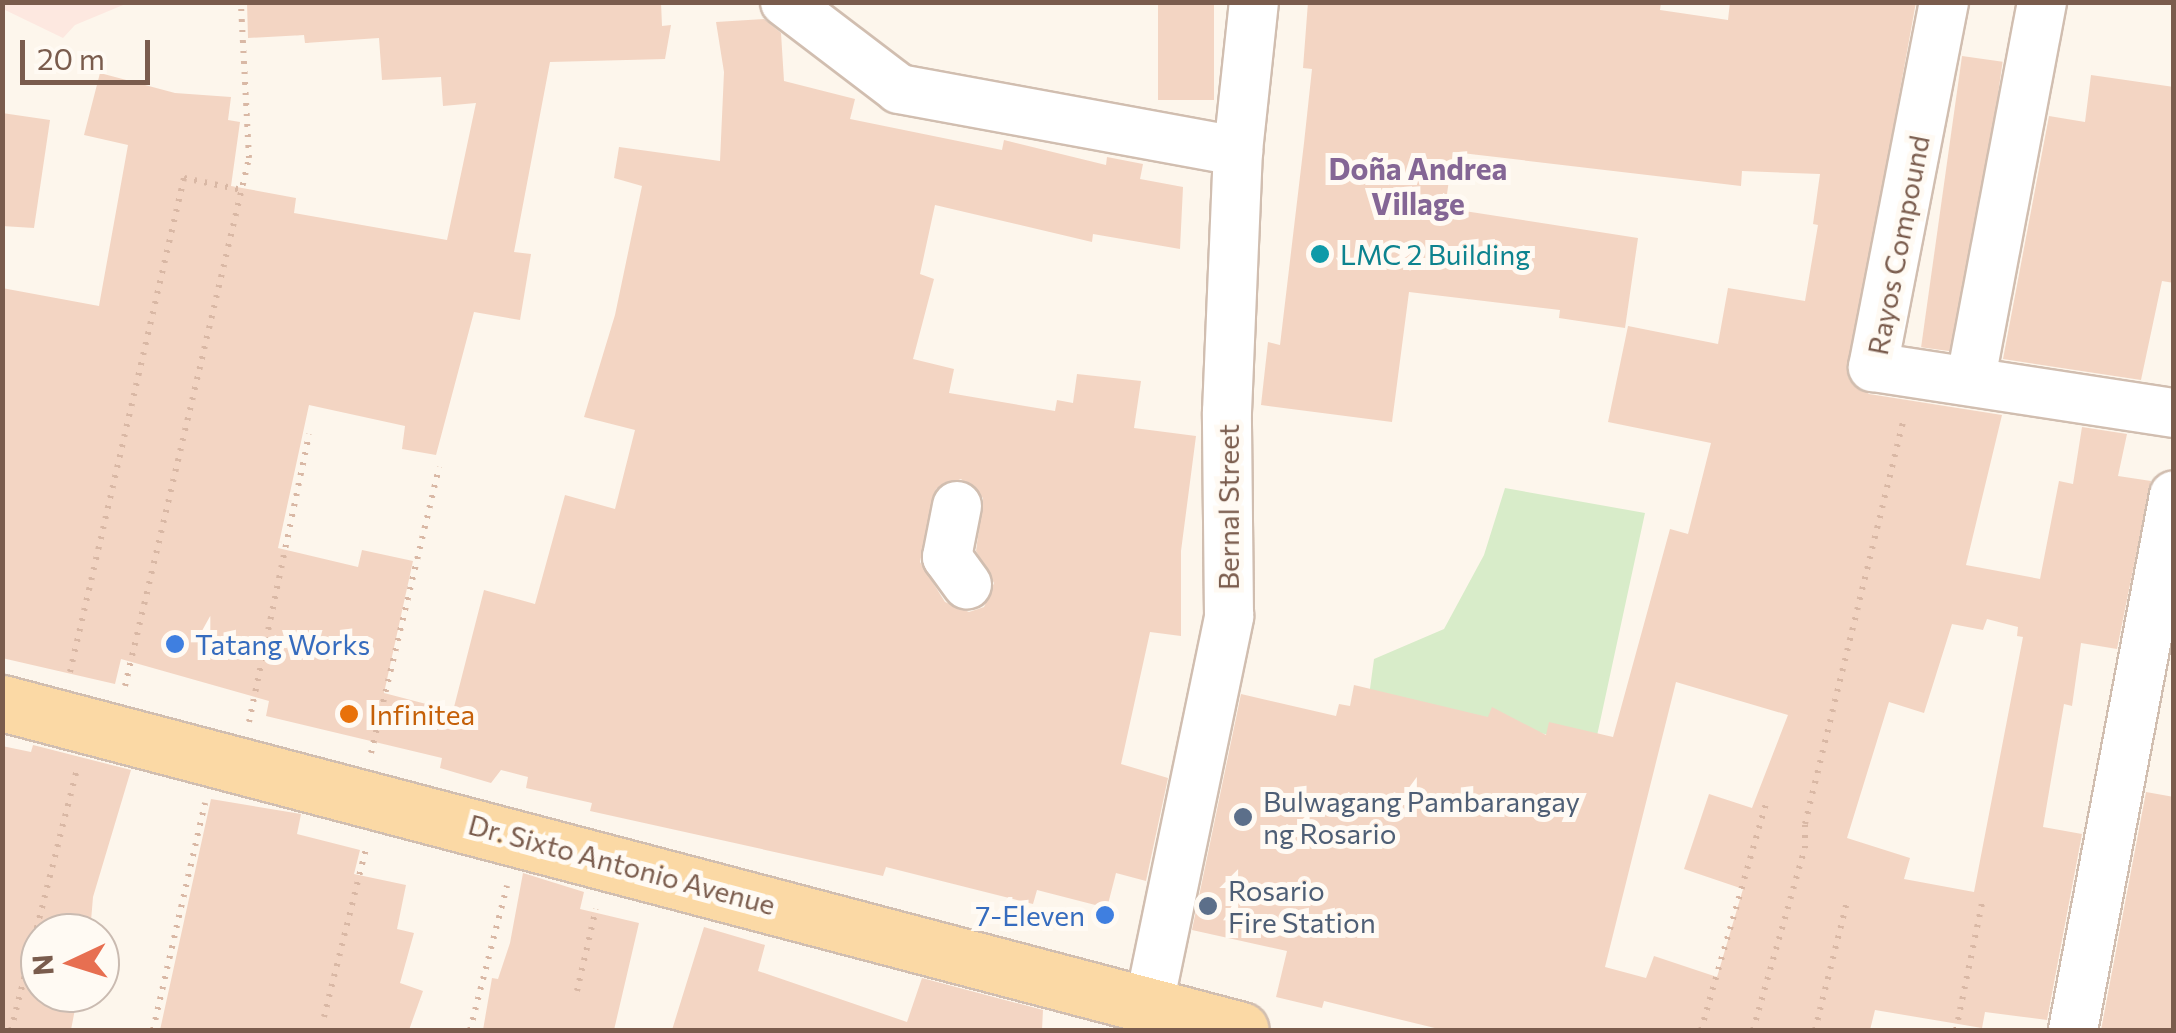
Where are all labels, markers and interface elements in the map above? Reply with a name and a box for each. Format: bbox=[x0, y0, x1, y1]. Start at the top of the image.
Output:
scale bar bbox=[25, 20, 155, 82]
text: 20 m bbox=[37, 39, 105, 76]
street label: Rayos Compound bbox=[1860, 132, 1936, 358]
district label: Doña Andrea Village bbox=[1329, 150, 1507, 220]
place label: LMC 2 Building bbox=[1340, 237, 1530, 271]
marker: LMC 2 Building bbox=[1309, 243, 1331, 265]
street label: Bernal Street bbox=[1211, 424, 1245, 590]
place label: Tatang Works bbox=[195, 627, 370, 661]
marker: Tatang Works bbox=[164, 633, 186, 655]
place label: Infinitea bbox=[369, 697, 475, 731]
marker: Infinitea bbox=[338, 703, 360, 725]
place label: Bulwagang Pambarangay ng Rosario bbox=[1263, 784, 1580, 850]
marker: Bulwagang Pambarangay ng Rosario bbox=[1232, 806, 1254, 828]
street label: Dr. Sixto Antonio Avenue bbox=[465, 807, 779, 921]
place label: Rosario Fire Station bbox=[1228, 873, 1376, 939]
marker: Rosario Fire Station bbox=[1197, 895, 1219, 917]
place label: 7-Eleven bbox=[976, 898, 1085, 932]
marker: 7-Eleven bbox=[1094, 904, 1116, 926]
north arrow bbox=[20, 913, 120, 1013]
text: N bbox=[24, 953, 60, 977]

